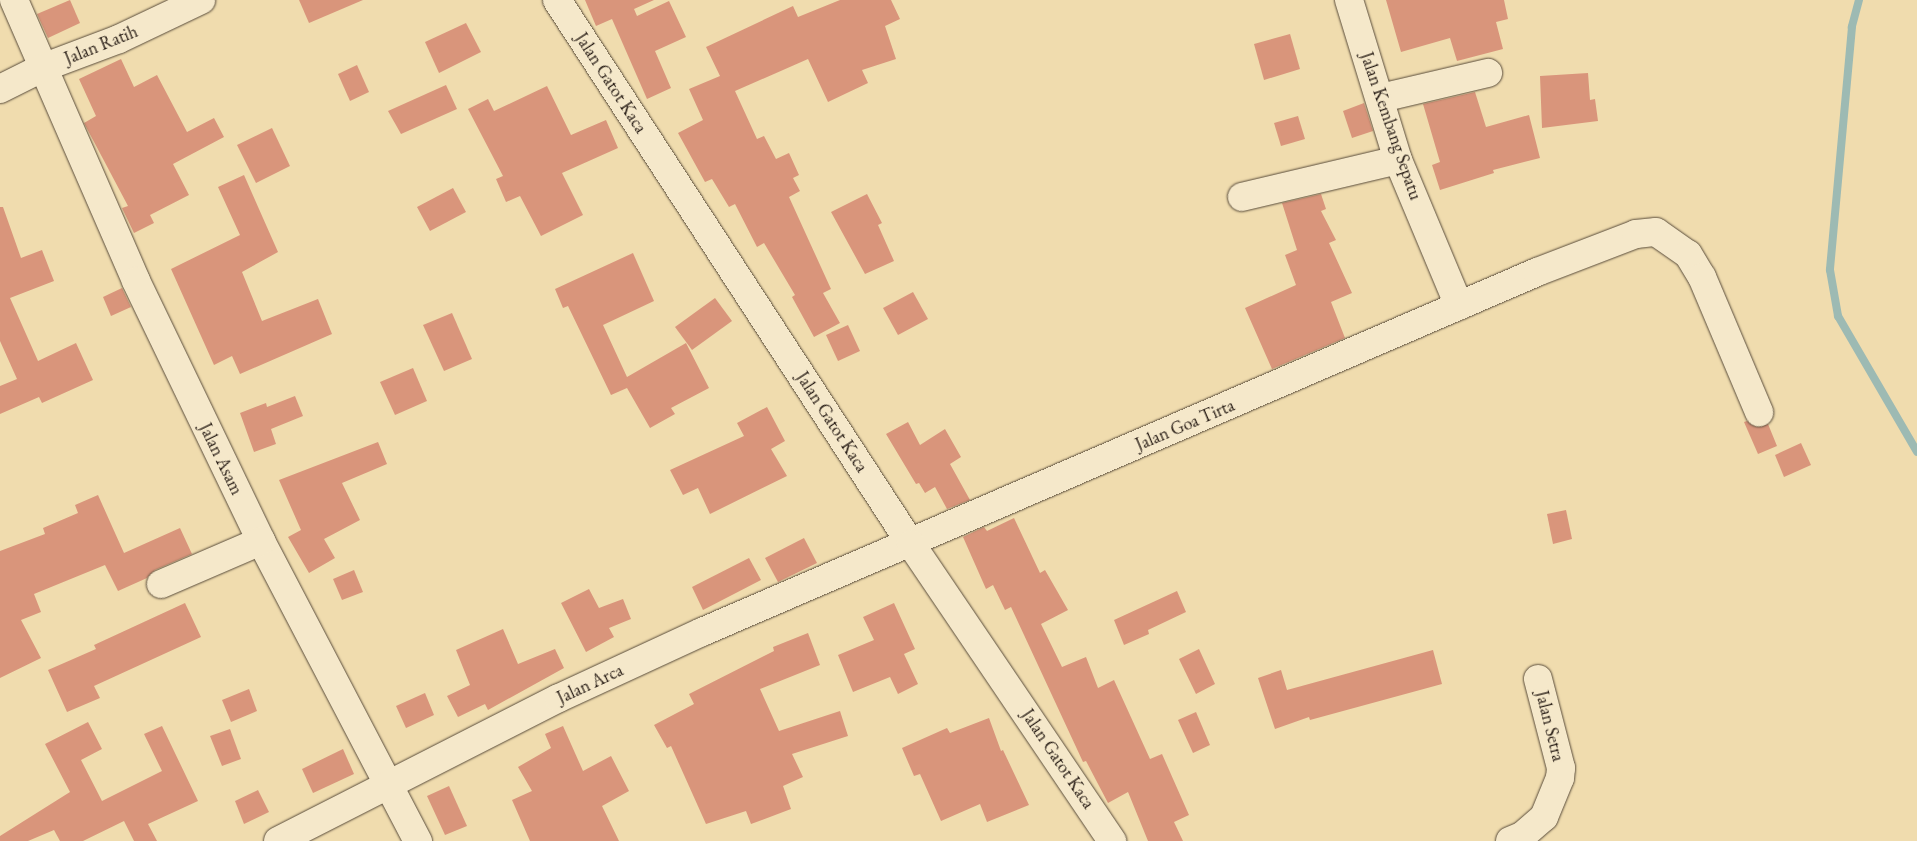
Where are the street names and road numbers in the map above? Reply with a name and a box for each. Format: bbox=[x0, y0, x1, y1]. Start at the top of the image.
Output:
street label: Jalan Ratih bbox=[61, 21, 141, 69]
street label: Jalan Gatot Kaca bbox=[570, 29, 652, 137]
street label: Jalan Kembang Sepatu bbox=[1356, 49, 1426, 203]
street label: Jalan Gatot Kaca bbox=[791, 368, 873, 476]
street label: Jalan Goa Tirta bbox=[1132, 394, 1238, 456]
street label: Jalan Asam bbox=[194, 419, 248, 499]
street label: Jalan Arca bbox=[553, 659, 627, 709]
street label: Jalan Setra bbox=[1531, 688, 1569, 764]
street label: Jalan Gatot Kaca bbox=[1017, 705, 1099, 813]

